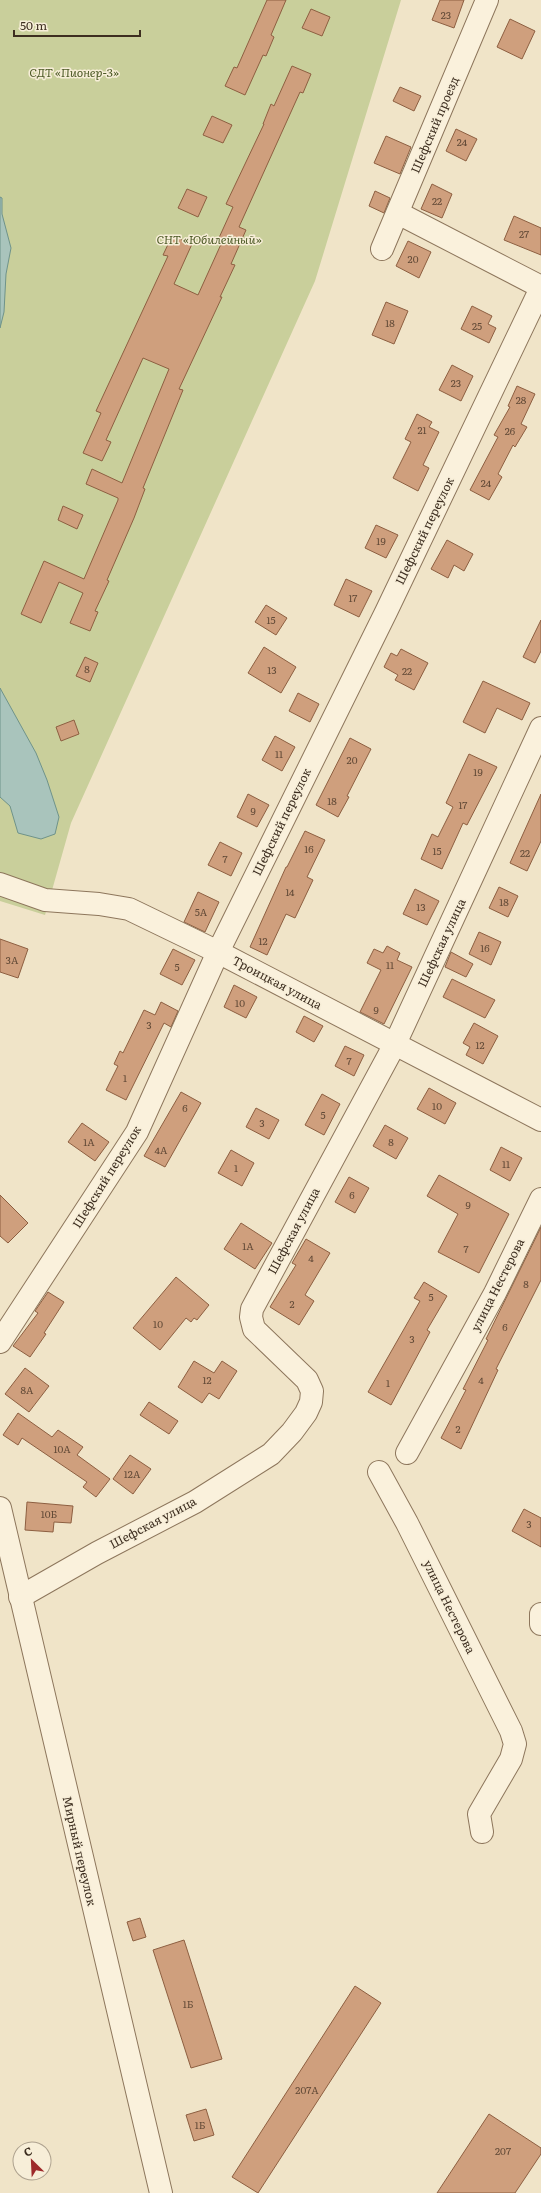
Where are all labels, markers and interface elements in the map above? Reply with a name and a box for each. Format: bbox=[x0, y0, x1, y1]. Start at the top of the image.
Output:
house number: 23 bbox=[441, 7, 451, 22]
scale bar bbox=[14, 12, 140, 38]
text: 50 m bbox=[20, 16, 47, 34]
park label: СДТ «Пионер-3» bbox=[29, 63, 119, 81]
street label: Шефский проезд bbox=[406, 73, 463, 176]
house number: 24 bbox=[457, 134, 468, 149]
house number: 22 bbox=[432, 193, 442, 208]
house number: 27 bbox=[519, 226, 529, 241]
park label: СНТ «Юбилейный» bbox=[156, 230, 262, 248]
house number: 20 bbox=[408, 251, 419, 266]
house number: 18 bbox=[385, 315, 395, 330]
house number: 25 bbox=[472, 318, 482, 333]
house number: 23 bbox=[451, 375, 461, 390]
house number: 28 bbox=[516, 392, 527, 407]
house number: 21 bbox=[417, 422, 427, 437]
house number: 26 bbox=[505, 423, 516, 438]
street label: Шефский переулок bbox=[390, 474, 458, 588]
house number: 24 bbox=[481, 475, 492, 490]
house number: 19 bbox=[376, 533, 386, 548]
house number: 17 bbox=[349, 590, 357, 605]
house number: 15 bbox=[266, 612, 276, 627]
house number: 8 bbox=[84, 661, 90, 676]
house number: 13 bbox=[267, 662, 277, 677]
house number: 22 bbox=[402, 663, 412, 678]
house number: 11 bbox=[275, 746, 283, 761]
house number: 20 bbox=[347, 752, 358, 767]
house number: 19 bbox=[473, 764, 483, 779]
street label: Шефский переулок bbox=[247, 765, 315, 879]
house number: 18 bbox=[327, 793, 337, 808]
house number: 17 bbox=[459, 797, 467, 812]
house number: 9 bbox=[250, 803, 256, 818]
house number: 16 bbox=[304, 841, 314, 856]
house number: 15 bbox=[432, 843, 442, 858]
house number: 22 bbox=[520, 845, 530, 860]
house number: 7 bbox=[222, 851, 228, 866]
house number: 14 bbox=[285, 884, 295, 899]
house number: 18 bbox=[499, 894, 509, 909]
street label: Шефская улица bbox=[413, 895, 470, 990]
house number: 13 bbox=[416, 899, 426, 914]
house number: 5А bbox=[195, 904, 208, 919]
house number: 12 bbox=[258, 933, 268, 948]
house number: 16 bbox=[480, 940, 490, 955]
street label: Троицкая улица bbox=[229, 951, 326, 1014]
house number: 3А bbox=[6, 952, 19, 967]
house number: 11 bbox=[386, 957, 394, 972]
house number: 5 bbox=[174, 959, 180, 974]
house number: 10 bbox=[235, 995, 245, 1010]
house number: 9 bbox=[373, 1002, 379, 1017]
house number: 3 bbox=[146, 1017, 152, 1032]
house number: 12 bbox=[475, 1037, 485, 1052]
house number: 7 bbox=[346, 1053, 352, 1068]
house number: 1 bbox=[123, 1070, 127, 1085]
house number: 10 bbox=[432, 1098, 442, 1113]
house number: 6 bbox=[182, 1100, 188, 1115]
house number: 5 bbox=[320, 1107, 326, 1122]
house number: 3 bbox=[259, 1115, 265, 1130]
street label: Шефский переулок bbox=[67, 1122, 145, 1231]
house number: 1А bbox=[83, 1134, 95, 1149]
house number: 8 bbox=[388, 1134, 394, 1149]
house number: 4А bbox=[155, 1142, 168, 1157]
house number: 11 bbox=[502, 1156, 510, 1171]
house number: 1 bbox=[234, 1160, 238, 1175]
street label: Шефская улица bbox=[263, 1183, 324, 1277]
house number: 6 bbox=[349, 1187, 355, 1202]
house number: 9 bbox=[465, 1197, 471, 1212]
street label: улица Нестерова bbox=[466, 1234, 529, 1334]
house number: 1А bbox=[242, 1238, 254, 1253]
house number: 7 bbox=[463, 1241, 469, 1256]
house number: 4 bbox=[308, 1250, 314, 1265]
house number: 8 bbox=[523, 1276, 529, 1291]
house number: 5 bbox=[428, 1289, 434, 1304]
house number: 2 bbox=[289, 1296, 295, 1311]
house number: 10 bbox=[153, 1316, 163, 1331]
house number: 6 bbox=[502, 1319, 508, 1334]
house number: 3 bbox=[409, 1331, 415, 1346]
house number: 12 bbox=[202, 1372, 212, 1387]
house number: 4 bbox=[478, 1372, 484, 1387]
house number: 1 bbox=[386, 1375, 390, 1390]
house number: 8А bbox=[21, 1382, 34, 1397]
house number: 2 bbox=[455, 1421, 461, 1436]
house number: 10А bbox=[53, 1441, 71, 1456]
house number: 12А bbox=[124, 1466, 141, 1481]
street label: Шефская улица bbox=[106, 1491, 200, 1553]
house number: 10Б bbox=[41, 1506, 58, 1521]
house number: 3 bbox=[526, 1516, 532, 1531]
street label: улица Нестерова bbox=[419, 1557, 481, 1657]
street label: Мирный переулок bbox=[59, 1794, 101, 1908]
house number: 1Б bbox=[183, 1996, 194, 2011]
house number: 207А bbox=[295, 2082, 319, 2097]
house number: 1Б bbox=[195, 2117, 206, 2132]
north arrow bbox=[12, 2141, 52, 2181]
text: С bbox=[21, 2142, 35, 2160]
house number: 207 bbox=[495, 2143, 511, 2158]

